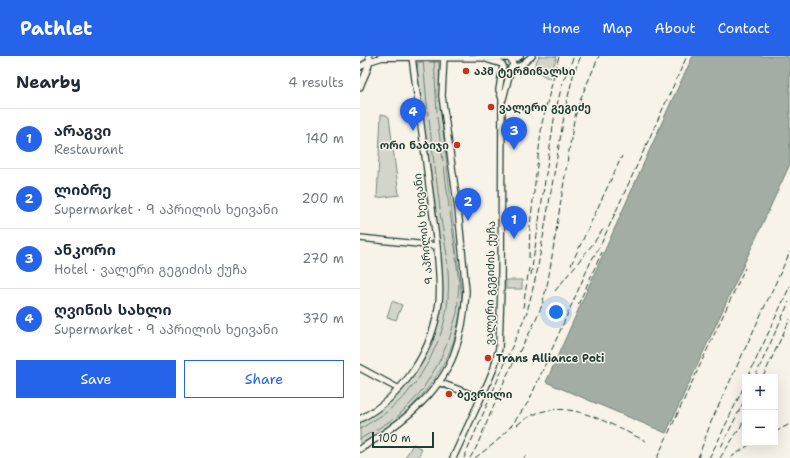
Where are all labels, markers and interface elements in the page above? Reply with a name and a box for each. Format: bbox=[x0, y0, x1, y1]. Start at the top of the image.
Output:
text: Pathlet bbox=[20, 16, 92, 41]
text: Home bbox=[542, 19, 581, 37]
text: Map bbox=[603, 19, 633, 37]
text: About bbox=[655, 19, 696, 37]
text: Contact bbox=[718, 19, 770, 37]
place label: აპმ ტერმინალსი bbox=[474, 64, 576, 79]
marker: აპმ ტერმინალსი bbox=[461, 66, 471, 76]
text: Nearby bbox=[16, 71, 81, 93]
text: 4 results bbox=[288, 74, 344, 91]
pin: 4 bbox=[400, 98, 426, 131]
place label: ვალერი გეგიძე bbox=[499, 100, 591, 115]
marker: ვალერი გეგიძე bbox=[486, 102, 496, 112]
pin: 3 bbox=[501, 117, 527, 150]
text: არაგვი bbox=[54, 121, 111, 141]
text: 1 bbox=[26, 130, 32, 147]
text: 140 m bbox=[305, 130, 344, 147]
place label: ორი ნაბიჯი bbox=[380, 138, 449, 153]
marker: ორი ნაბიჯი bbox=[452, 140, 462, 150]
text: Restaurant bbox=[54, 141, 124, 158]
street label: 9 აპრილის ხეივანი bbox=[410, 172, 437, 285]
text: ლიბრე bbox=[54, 180, 111, 200]
pin: 2 bbox=[455, 188, 481, 221]
text: 2 bbox=[24, 190, 34, 207]
text: 200 m bbox=[302, 190, 344, 207]
text: Supermarket · 9 აპრილის ხეივანი bbox=[54, 201, 278, 218]
pin: 1 bbox=[501, 206, 527, 239]
street label: ვალერი გეგიძის ქუჩა bbox=[482, 221, 499, 345]
text: ანკორი bbox=[54, 240, 116, 260]
text: 3 bbox=[24, 250, 34, 267]
text: 270 m bbox=[302, 250, 344, 267]
text: Hotel · ვალერი გეგიძის ქუჩა bbox=[54, 261, 247, 278]
text: ღვინის სახლი bbox=[54, 300, 172, 320]
your location bbox=[546, 302, 566, 322]
text: 4 bbox=[24, 310, 34, 327]
text: 370 m bbox=[302, 310, 344, 327]
text: Supermarket · 9 აპრილის ხეივანი bbox=[54, 321, 278, 338]
place label: Trans Alliance Poti bbox=[496, 351, 604, 366]
marker: Trans Alliance Poti bbox=[483, 353, 493, 363]
button: Save bbox=[16, 360, 176, 398]
button: Share bbox=[184, 360, 344, 398]
map controls bbox=[742, 374, 778, 446]
button: + bbox=[742, 374, 778, 410]
place label: ბევრილი bbox=[457, 387, 513, 402]
marker: ბევრილი bbox=[444, 389, 454, 399]
button: − bbox=[742, 410, 778, 446]
scale bar bbox=[372, 430, 434, 449]
text: 100 m bbox=[378, 431, 411, 446]

